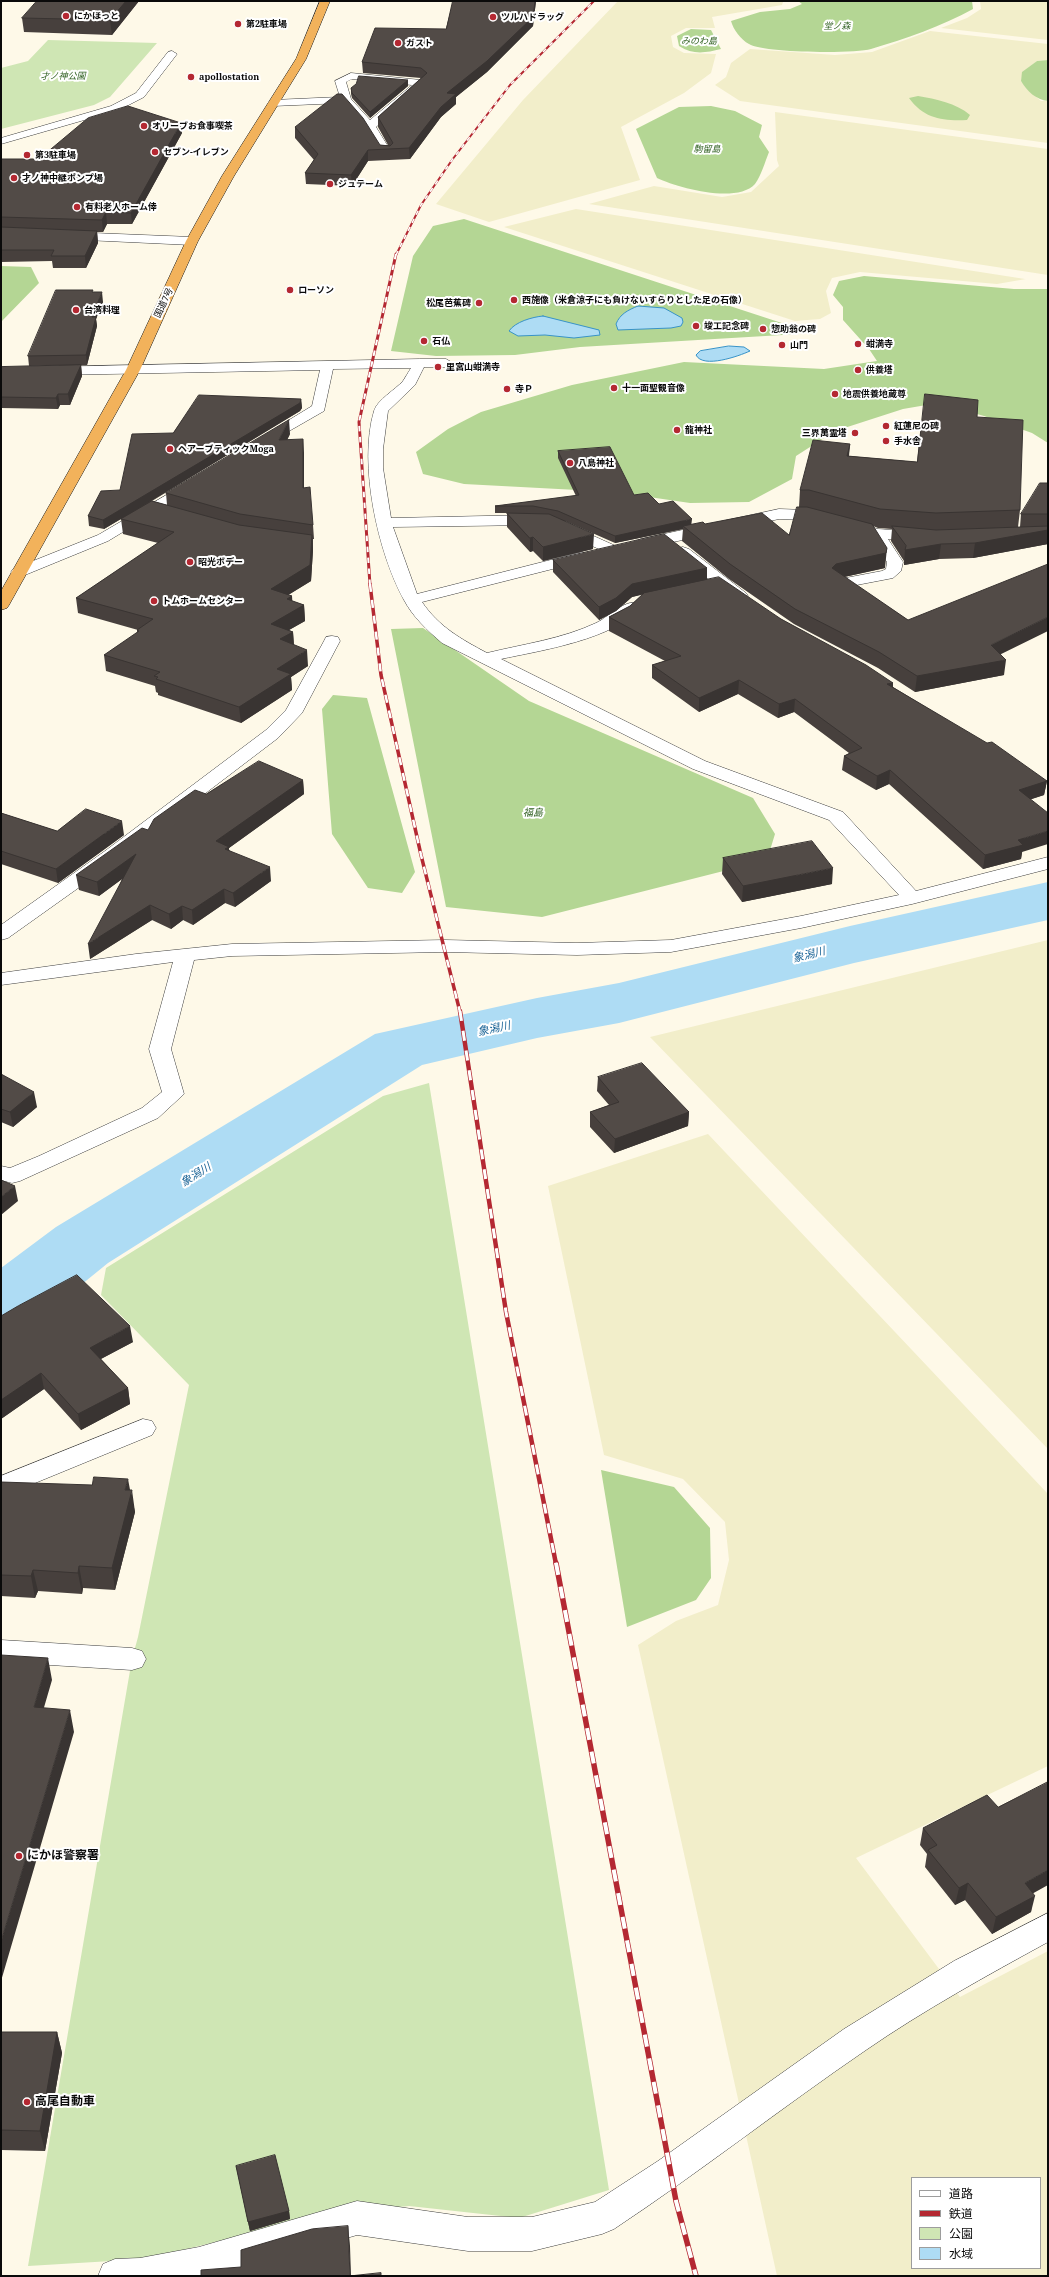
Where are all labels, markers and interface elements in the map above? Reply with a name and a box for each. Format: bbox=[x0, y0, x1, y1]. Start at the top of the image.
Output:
marker: にかほっと bbox=[61, 11, 71, 21]
place label: にかほっと bbox=[74, 11, 119, 21]
marker: ツルハドラッグ bbox=[488, 12, 498, 22]
place label: ツルハドラッグ bbox=[501, 12, 564, 22]
marker: 第2駐車場 bbox=[233, 19, 243, 29]
place label: 第2駐車場 bbox=[246, 19, 287, 29]
park label: 堂ノ森 bbox=[824, 21, 850, 31]
park label: みのわ島 bbox=[681, 36, 717, 46]
marker: ガスト bbox=[393, 38, 403, 48]
place label: ガスト bbox=[406, 38, 433, 48]
park label: 才ノ神公園 bbox=[41, 71, 85, 81]
marker: apollostation bbox=[186, 72, 196, 82]
place label: apollostation bbox=[199, 72, 259, 82]
marker: オリーブお食事喫茶 bbox=[139, 121, 149, 131]
place label: オリーブお食事喫茶 bbox=[152, 121, 233, 131]
park label: 駒留島 bbox=[694, 144, 720, 154]
marker: セブン-イレブン bbox=[150, 147, 160, 157]
place label: セブン-イレブン bbox=[163, 147, 229, 157]
marker: 第3駐車場 bbox=[22, 150, 32, 160]
place label: 第3駐車場 bbox=[35, 150, 76, 160]
marker: 才ノ神中継ポンプ場 bbox=[9, 173, 19, 183]
place label: 才ノ神中継ポンプ場 bbox=[22, 173, 103, 183]
marker: ジュテーム bbox=[325, 179, 335, 189]
place label: ジュテーム bbox=[338, 179, 383, 189]
marker: 有料老人ホーム倖 bbox=[72, 202, 82, 212]
place label: 有料老人ホーム倖 bbox=[85, 202, 157, 212]
marker: ローソン bbox=[285, 285, 295, 295]
place label: ローソン bbox=[298, 285, 334, 295]
street label: 国道7号 bbox=[152, 286, 176, 320]
marker: 西施像（米倉涼子にも負けないすらりとした足の石像） bbox=[509, 295, 519, 305]
place label: 西施像（米倉涼子にも負けないすらりとした足の石像） bbox=[522, 295, 747, 305]
place label: 松尾芭蕉碑 bbox=[426, 298, 471, 308]
marker: 松尾芭蕉碑 bbox=[474, 298, 484, 308]
marker: 台湾料理 bbox=[71, 305, 81, 315]
place label: 台湾料理 bbox=[84, 305, 120, 315]
marker: 竣工記念碑 bbox=[691, 321, 701, 331]
place label: 竣工記念碑 bbox=[704, 321, 749, 331]
marker: 惣助翁の碑 bbox=[758, 324, 768, 334]
place label: 惣助翁の碑 bbox=[771, 324, 816, 334]
marker: 石仏 bbox=[419, 336, 429, 346]
place label: 石仏 bbox=[432, 336, 450, 346]
marker: 蚶満寺 bbox=[853, 339, 863, 349]
place label: 蚶満寺 bbox=[866, 339, 893, 349]
marker: 山門 bbox=[777, 340, 787, 350]
place label: 山門 bbox=[790, 340, 808, 350]
marker: 里宮山蚶満寺 bbox=[433, 362, 443, 372]
place label: 里宮山蚶満寺 bbox=[446, 362, 500, 372]
marker: 供養塔 bbox=[853, 365, 863, 375]
place label: 供養塔 bbox=[866, 365, 893, 375]
marker: 十一面聖観音像 bbox=[609, 383, 619, 393]
place label: 十一面聖観音像 bbox=[622, 383, 685, 393]
marker: 寺Ｐ bbox=[502, 384, 512, 394]
place label: 寺Ｐ bbox=[515, 384, 533, 394]
marker: 地震供養地蔵尊 bbox=[830, 389, 840, 399]
place label: 地震供養地蔵尊 bbox=[843, 389, 906, 399]
marker: 紅蓮尼の碑 bbox=[881, 421, 891, 431]
place label: 紅蓮尼の碑 bbox=[894, 421, 939, 431]
marker: 龍神社 bbox=[672, 425, 682, 435]
place label: 龍神社 bbox=[685, 425, 712, 435]
place label: 三界萬霊塔 bbox=[802, 428, 847, 438]
marker: 三界萬霊塔 bbox=[850, 428, 860, 438]
marker: 手水舎 bbox=[881, 436, 891, 446]
place label: 手水舎 bbox=[894, 436, 921, 446]
marker: ヘアーブティックMoga bbox=[165, 444, 175, 454]
place label: ヘアーブティックMoga bbox=[178, 444, 274, 454]
marker: 八島神社 bbox=[565, 458, 575, 468]
place label: 八島神社 bbox=[578, 458, 614, 468]
marker: 昭光ボデー bbox=[185, 557, 195, 567]
place label: 昭光ボデー bbox=[198, 557, 243, 567]
marker: トムホームセンター bbox=[149, 596, 159, 606]
place label: トムホームセンター bbox=[162, 596, 243, 606]
park label: 福島 bbox=[523, 807, 543, 819]
water label: 象潟川 bbox=[791, 945, 827, 965]
water label: 象潟川 bbox=[476, 1019, 512, 1039]
water label: 象潟川 bbox=[179, 1161, 213, 1189]
place label: にかほ警察署 bbox=[27, 1849, 99, 1863]
marker: にかほ警察署 bbox=[14, 1851, 24, 1861]
place label: 高尾自動車 bbox=[35, 2095, 95, 2109]
marker: 高尾自動車 bbox=[22, 2097, 32, 2107]
legend bbox=[911, 2177, 1041, 2269]
text: 道路 bbox=[949, 2185, 973, 2202]
text: 鉄道 bbox=[949, 2205, 973, 2222]
text: 公園 bbox=[949, 2225, 973, 2242]
text: 水域 bbox=[949, 2245, 973, 2262]

